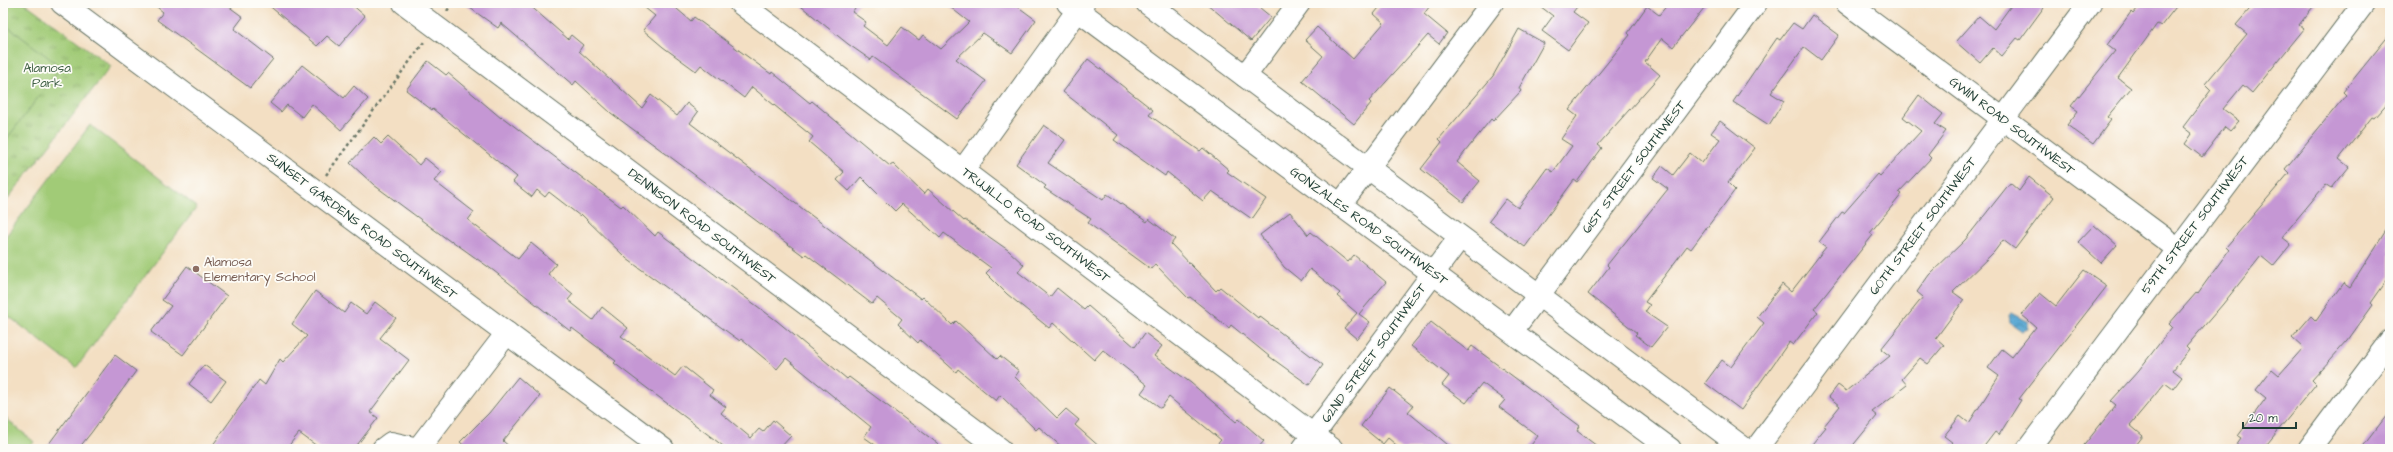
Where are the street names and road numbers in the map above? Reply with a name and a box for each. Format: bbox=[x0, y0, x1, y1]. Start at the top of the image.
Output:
street label: GWIN ROAD SOUTHWEST bbox=[1945, 73, 2079, 180]
street label: 61ST STREET SOUTHWEST bbox=[1578, 96, 1691, 237]
street label: SUNSET GARDENS ROAD SOUTHWEST bbox=[263, 148, 462, 304]
street label: 59TH STREET SOUTHWEST bbox=[2137, 151, 2254, 298]
street label: 60TH STREET SOUTHWEST bbox=[1865, 153, 1981, 299]
street label: TRUJILLO ROAD SOUTHWEST bbox=[958, 163, 1115, 288]
street label: GONZALES ROAD SOUTHWEST bbox=[1286, 163, 1452, 290]
street label: DENNISON ROAD SOUTHWEST bbox=[624, 164, 781, 288]
street label: 62ND STREET SOUTHWEST bbox=[1317, 279, 1431, 426]

